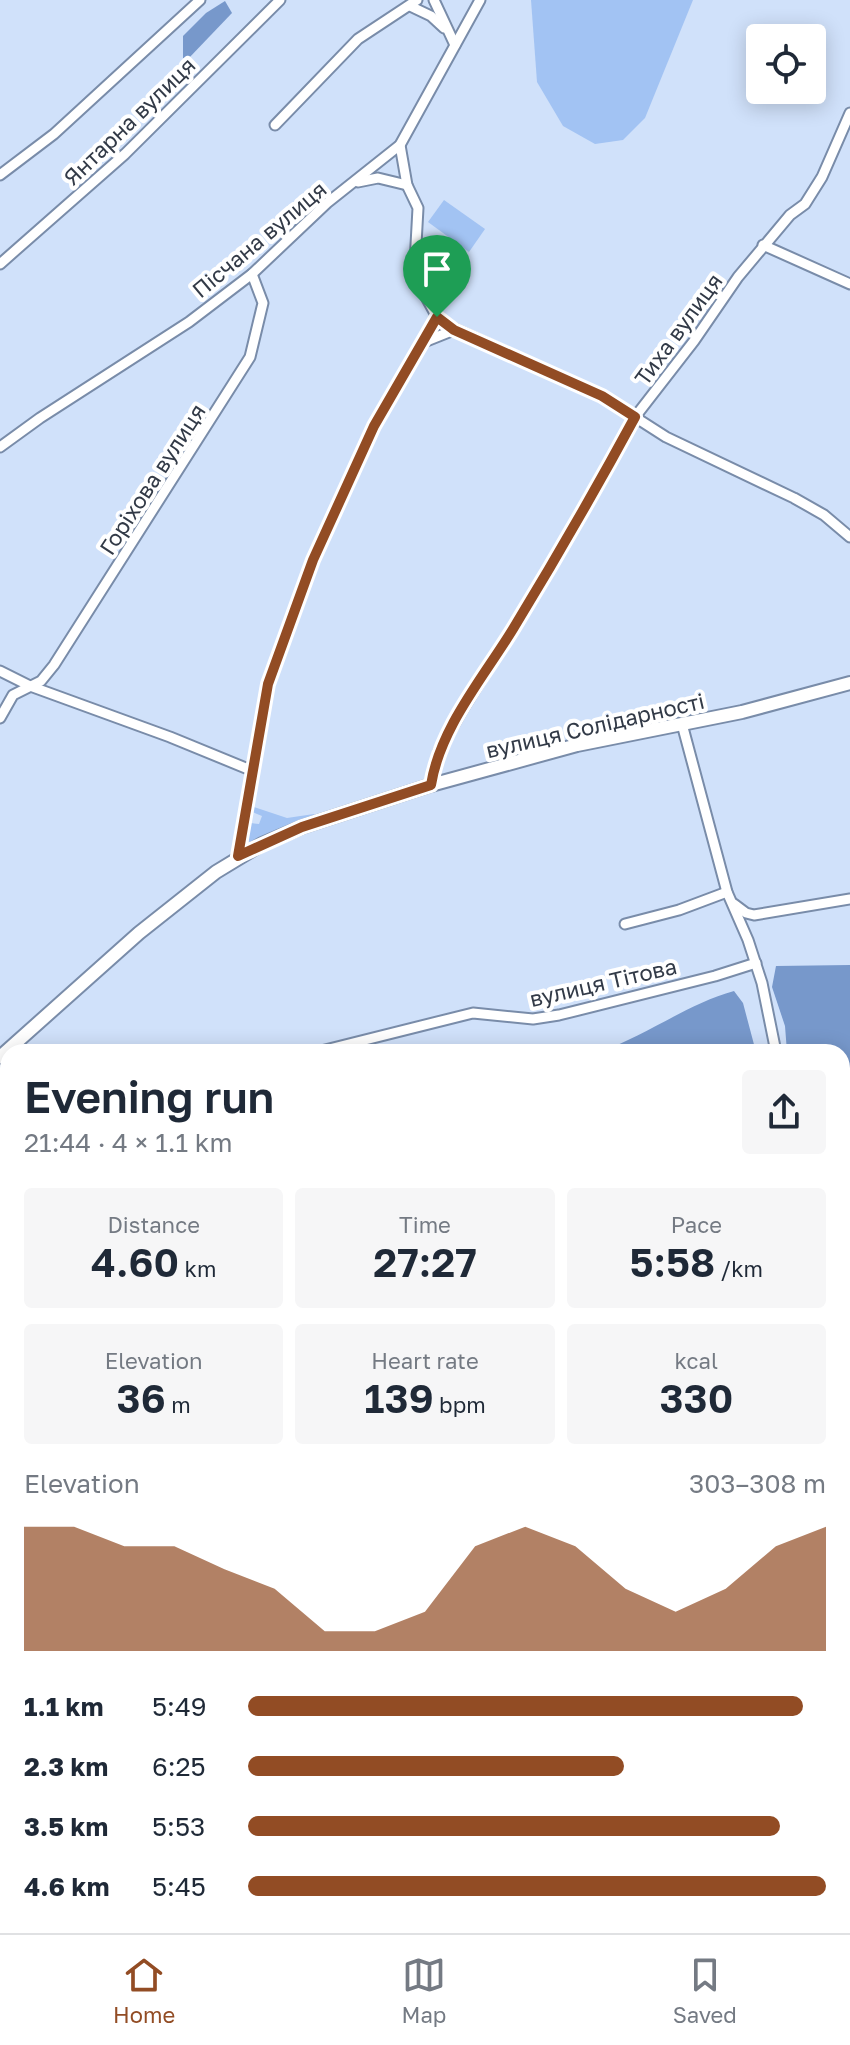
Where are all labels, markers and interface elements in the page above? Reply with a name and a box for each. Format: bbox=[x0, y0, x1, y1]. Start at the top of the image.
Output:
map controls bbox=[746, 24, 826, 104]
button: locate bbox=[746, 24, 826, 104]
street label: Янтарна вулиця bbox=[58, 51, 200, 191]
street label: Пісчана вулиця bbox=[186, 175, 332, 303]
pin bbox=[403, 235, 471, 317]
icon: arrive bbox=[415, 247, 459, 291]
street label: Тиха вулиця bbox=[628, 268, 728, 390]
street label: Горіхова вулиця bbox=[93, 399, 211, 559]
street label: вулиця Солідарності bbox=[483, 687, 707, 763]
street label: вулиця Тітова bbox=[527, 952, 679, 1012]
text: Evening run bbox=[24, 1070, 274, 1123]
button: share bbox=[742, 1070, 826, 1154]
text: 21:44 · 4 × 1.1 km bbox=[24, 1127, 232, 1158]
text: Distance bbox=[107, 1211, 200, 1238]
text: Time bbox=[399, 1211, 451, 1238]
text: Pace bbox=[671, 1211, 722, 1238]
text: 4.60 bbox=[91, 1238, 179, 1286]
text: 27:27 bbox=[373, 1238, 477, 1286]
text: 5:58 bbox=[630, 1238, 715, 1286]
text: km bbox=[179, 1255, 216, 1282]
text: /km bbox=[715, 1255, 763, 1282]
text: Elevation bbox=[105, 1347, 203, 1374]
text: Heart rate bbox=[371, 1347, 479, 1374]
text: kcal bbox=[675, 1347, 718, 1374]
text: 36 bbox=[117, 1374, 166, 1422]
text: 139 bbox=[364, 1374, 434, 1422]
text: 330 bbox=[659, 1374, 733, 1422]
text: m bbox=[166, 1391, 191, 1418]
text: bpm bbox=[434, 1391, 486, 1418]
text: Elevation bbox=[24, 1468, 140, 1499]
text: 303–308 m bbox=[689, 1468, 826, 1499]
text: 1.1 km bbox=[24, 1691, 103, 1722]
text: 5:49 bbox=[152, 1691, 206, 1722]
text: 2.3 km bbox=[24, 1751, 108, 1782]
text: 6:25 bbox=[152, 1751, 206, 1782]
text: 3.5 km bbox=[24, 1811, 108, 1842]
text: 5:53 bbox=[152, 1811, 205, 1842]
text: 4.6 km bbox=[24, 1871, 109, 1902]
text: 5:45 bbox=[152, 1871, 206, 1902]
tab: Home bbox=[113, 1953, 175, 2028]
tab: Map bbox=[402, 1953, 446, 2028]
tab: Saved bbox=[673, 1953, 737, 2028]

